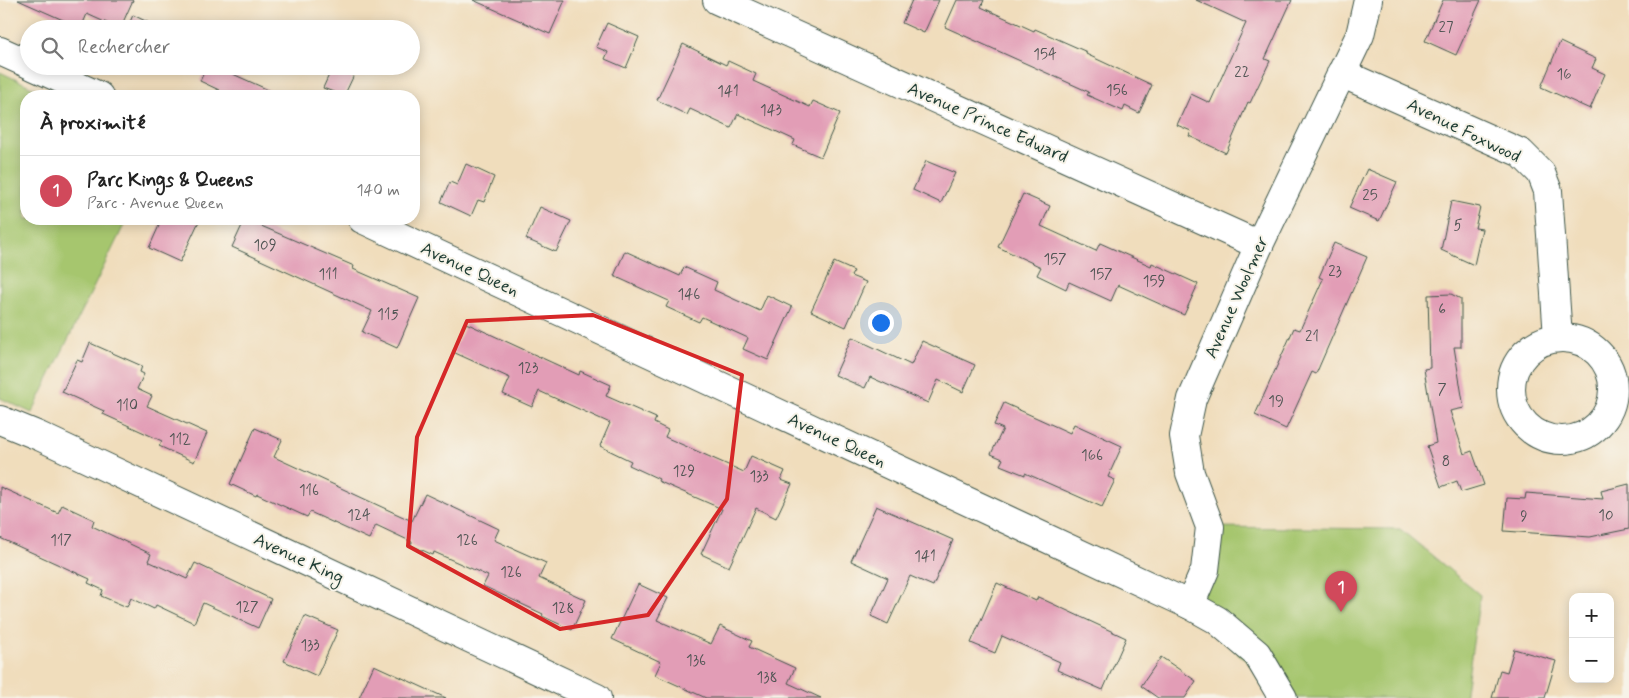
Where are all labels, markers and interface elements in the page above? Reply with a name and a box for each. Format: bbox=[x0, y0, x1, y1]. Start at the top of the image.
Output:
house number: 27 bbox=[1439, 18, 1454, 38]
search box bbox=[20, 20, 420, 75]
icon: search bbox=[38, 34, 66, 62]
text: Rechercher bbox=[78, 35, 170, 60]
house number: 154 bbox=[1033, 45, 1057, 65]
house number: 22 bbox=[1234, 63, 1250, 83]
house number: 16 bbox=[1556, 65, 1572, 85]
street label: Avenue Prince Edward bbox=[903, 77, 1072, 169]
house number: 156 bbox=[1106, 81, 1128, 101]
house number: 141 bbox=[717, 82, 739, 102]
street label: Avenue Foxwood bbox=[1403, 93, 1525, 169]
house number: 143 bbox=[760, 101, 782, 121]
text: À proximité bbox=[40, 109, 146, 137]
text: Parc Kings & Queens bbox=[87, 168, 253, 193]
text: 1 bbox=[52, 180, 60, 201]
text: 140 m bbox=[356, 180, 400, 201]
house number: 25 bbox=[1362, 186, 1378, 206]
text: Parc · Avenue Queen bbox=[87, 193, 224, 214]
house number: 5 bbox=[1453, 216, 1463, 236]
street label: Avenue Woolmer bbox=[1199, 232, 1275, 362]
house number: 109 bbox=[253, 236, 277, 256]
street label: Avenue Queen bbox=[417, 237, 523, 303]
house number: 157 bbox=[1043, 250, 1067, 270]
house number: 23 bbox=[1328, 262, 1342, 282]
house number: 111 bbox=[319, 265, 338, 285]
house number: 157 bbox=[1089, 265, 1113, 285]
house number: 159 bbox=[1143, 272, 1165, 292]
house number: 146 bbox=[678, 285, 700, 305]
house number: 6 bbox=[1438, 300, 1446, 320]
house number: 115 bbox=[377, 305, 399, 325]
your location bbox=[868, 310, 894, 336]
house number: 21 bbox=[1305, 327, 1319, 347]
house number: 123 bbox=[518, 359, 538, 379]
house number: 7 bbox=[1437, 380, 1447, 400]
house number: 19 bbox=[1268, 392, 1284, 412]
house number: 110 bbox=[116, 396, 138, 416]
street label: Avenue Queen bbox=[784, 408, 890, 474]
house number: 112 bbox=[169, 430, 191, 450]
house number: 166 bbox=[1081, 446, 1103, 466]
house number: 8 bbox=[1442, 452, 1450, 472]
house number: 129 bbox=[673, 462, 695, 482]
house number: 133 bbox=[749, 467, 769, 487]
house number: 116 bbox=[299, 481, 319, 501]
house number: 124 bbox=[347, 506, 371, 526]
house number: 10 bbox=[1598, 506, 1614, 526]
house number: 9 bbox=[1520, 507, 1528, 527]
street label: Avenue King bbox=[249, 528, 348, 591]
house number: 117 bbox=[50, 531, 72, 551]
house number: 126 bbox=[456, 531, 478, 551]
house number: 141 bbox=[914, 547, 936, 567]
house number: 126 bbox=[500, 563, 522, 583]
pin: 1 bbox=[1325, 571, 1357, 612]
map controls bbox=[1569, 593, 1614, 683]
button: + bbox=[1569, 593, 1614, 638]
house number: 127 bbox=[236, 598, 259, 618]
house number: 128 bbox=[552, 599, 574, 619]
house number: 133 bbox=[300, 636, 320, 656]
button: − bbox=[1569, 638, 1614, 683]
house number: 136 bbox=[686, 651, 706, 671]
house number: 138 bbox=[756, 668, 778, 688]

